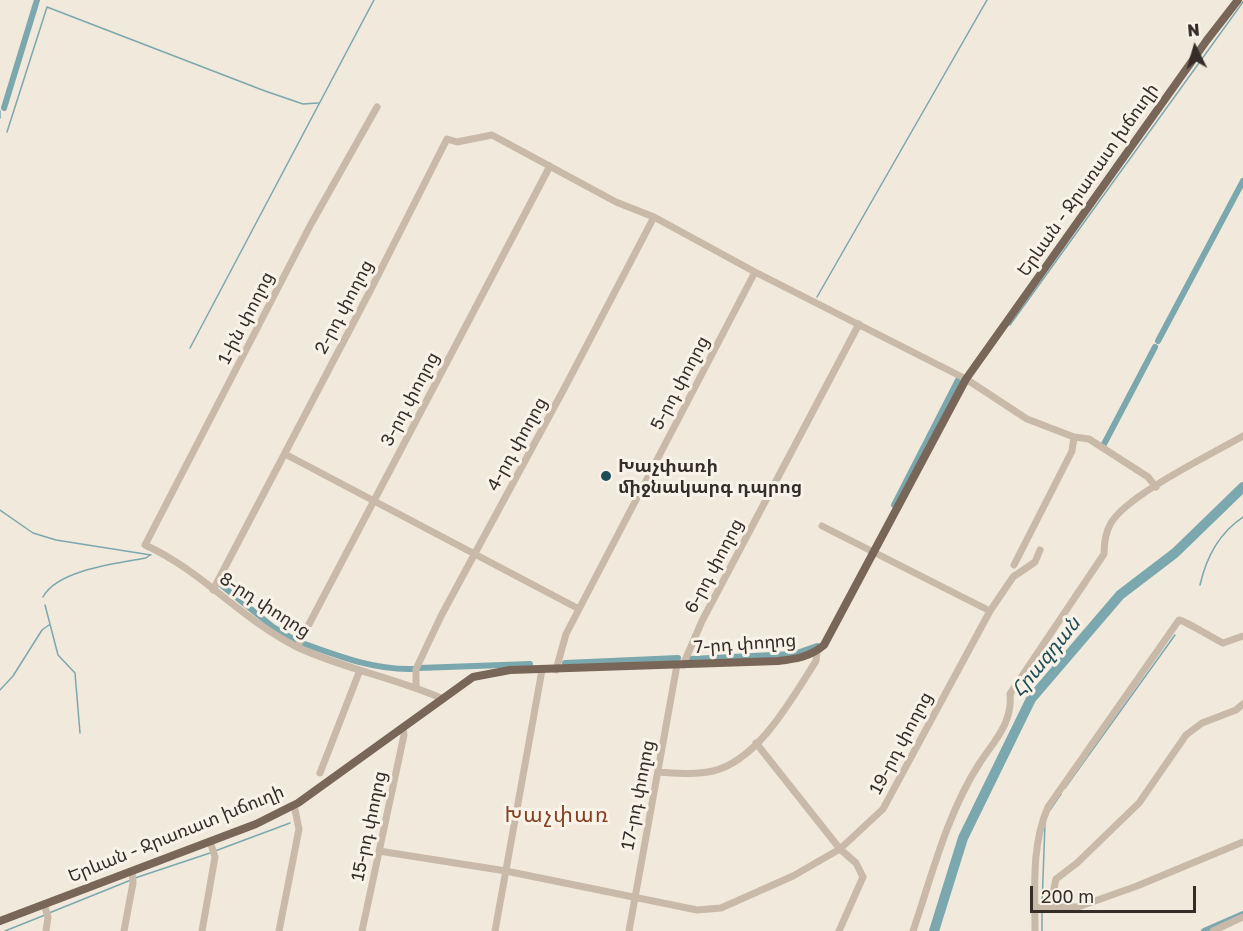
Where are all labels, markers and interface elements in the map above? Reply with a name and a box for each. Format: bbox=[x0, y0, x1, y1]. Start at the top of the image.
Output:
north arrow bbox=[1165, 18, 1225, 78]
text: N bbox=[1186, 20, 1200, 41]
street label: Երևան - Ջրառատ խճուղի bbox=[1013, 79, 1163, 281]
street label: 2-րդ փողոց bbox=[310, 256, 378, 358]
street label: 1-ին փողոց bbox=[213, 268, 279, 368]
street label: 5-րդ փողոց bbox=[646, 332, 714, 434]
street label: 3-րդ փողոց bbox=[376, 348, 444, 450]
street label: 4-րդ փողոց bbox=[482, 393, 552, 495]
place label: Խաչփառի միջնակարգ դպրոց bbox=[618, 455, 802, 498]
marker: Խաչփառի միջնակարգ դպրոց bbox=[599, 469, 613, 483]
street label: 6-րդ փողոց bbox=[680, 515, 748, 617]
street label: 8-րդ փողոց bbox=[216, 568, 314, 642]
water label: Հրազդան bbox=[1007, 612, 1085, 702]
street label: 7-րդ փողոց bbox=[693, 630, 797, 658]
street label: 19-րդ փողոց bbox=[865, 688, 937, 798]
street label: 17-րդ փողոց bbox=[617, 738, 659, 852]
street label: 15-րդ փողոց bbox=[347, 769, 391, 883]
street label: Երևան - Ջրառատ խճուղի bbox=[65, 781, 287, 887]
district label: Խաչփառ bbox=[504, 802, 610, 828]
scale bar bbox=[1033, 874, 1200, 912]
text: 200 m bbox=[1041, 885, 1094, 907]

